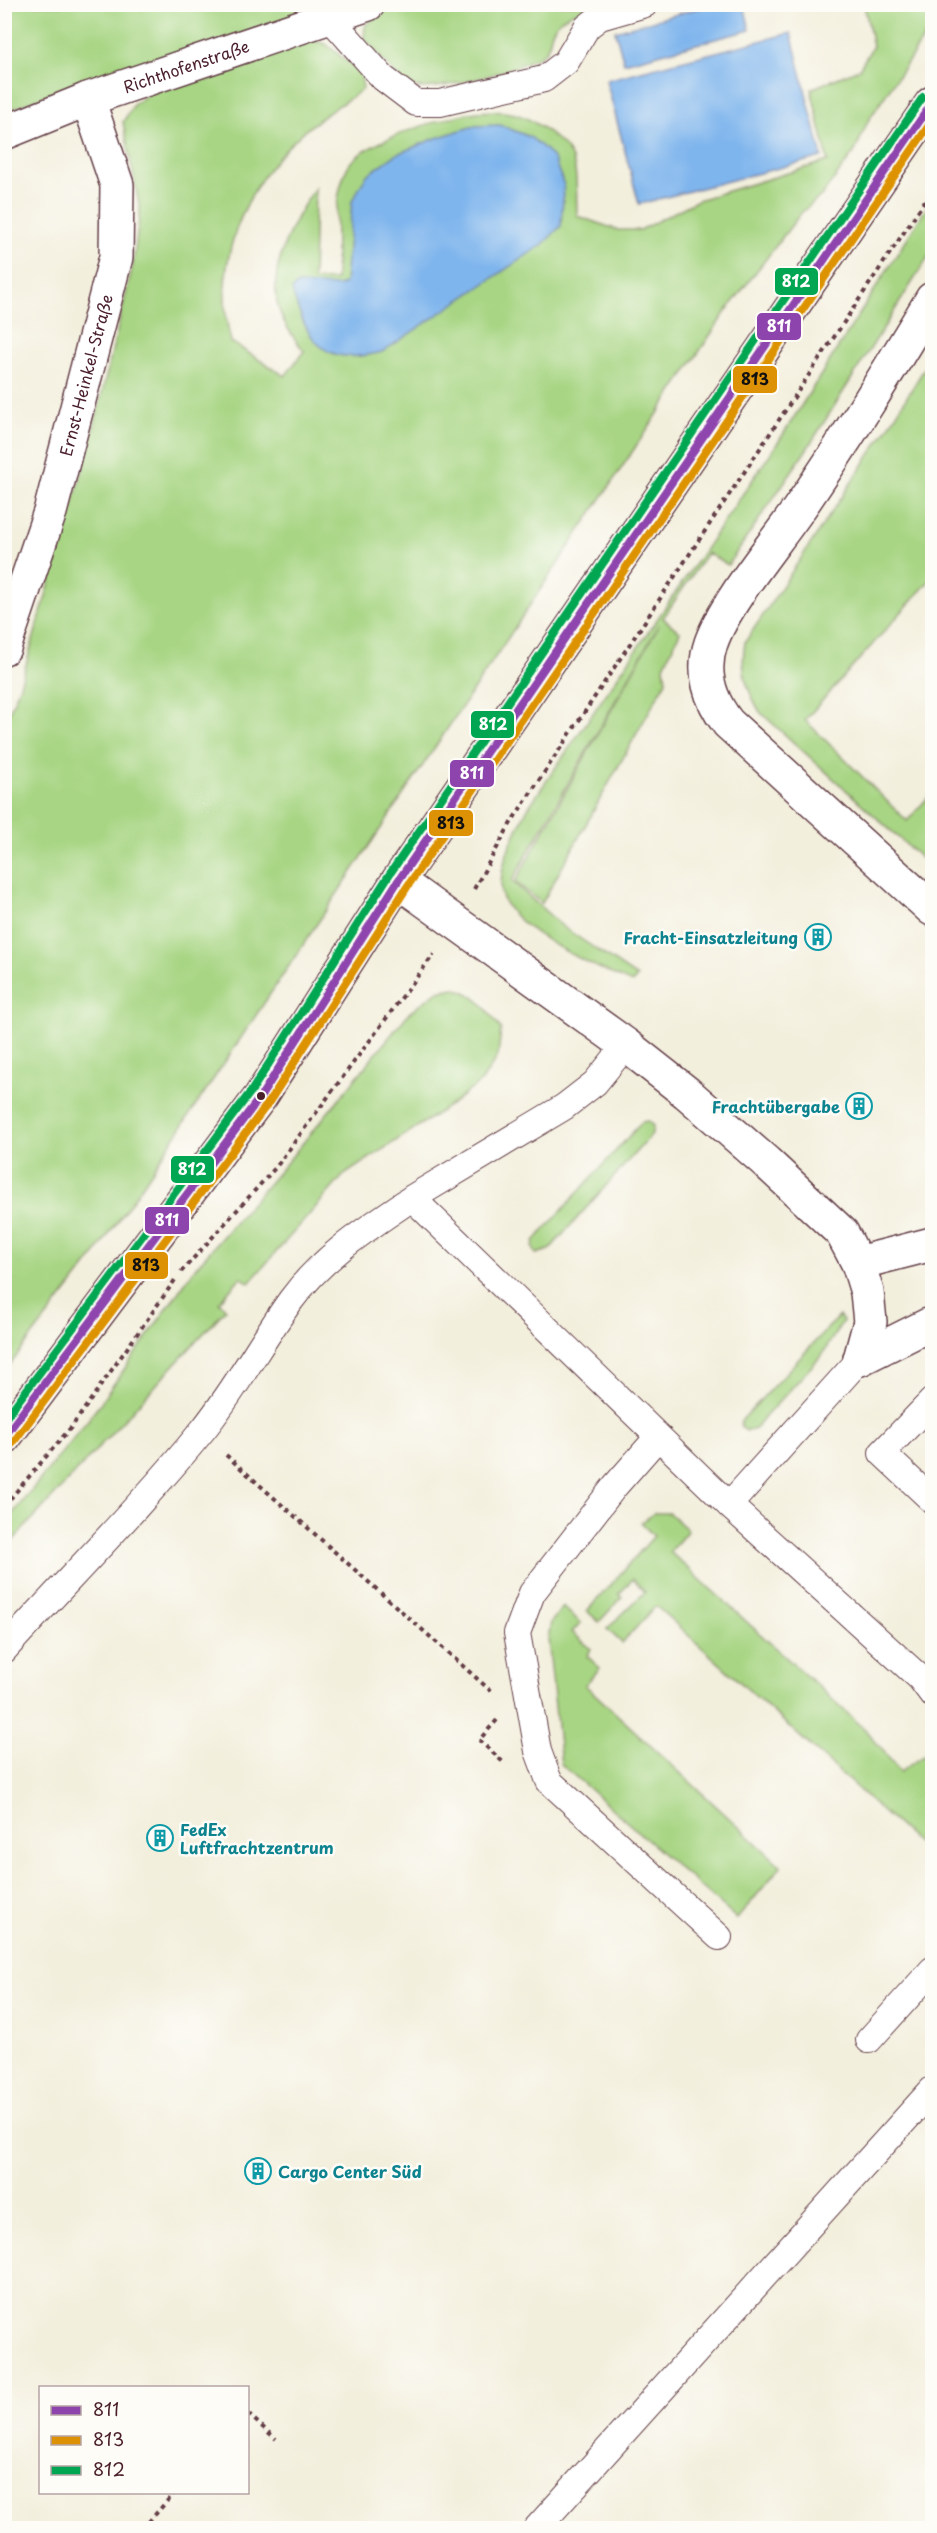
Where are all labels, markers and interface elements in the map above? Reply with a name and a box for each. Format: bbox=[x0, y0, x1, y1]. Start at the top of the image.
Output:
street label: Richthofenstraße bbox=[120, 33, 252, 98]
line badge: 812 bbox=[774, 267, 819, 296]
text: 812 bbox=[782, 268, 810, 292]
street label: Ernst-Heinkel-Straße bbox=[53, 292, 118, 459]
line badge: 811 bbox=[756, 312, 802, 341]
text: 811 bbox=[767, 313, 791, 337]
line badge: 813 bbox=[732, 365, 778, 394]
text: 813 bbox=[741, 366, 769, 390]
line badge: 812 bbox=[470, 710, 515, 739]
text: 812 bbox=[479, 711, 507, 735]
line badge: 811 bbox=[449, 759, 495, 788]
text: 811 bbox=[460, 760, 484, 784]
line badge: 813 bbox=[428, 809, 474, 837]
text: 813 bbox=[437, 810, 465, 834]
building icon: Fracht-Einsatzleitung bbox=[803, 922, 833, 952]
place label: Fracht-Einsatzleitung bbox=[624, 925, 798, 949]
unlabelled marker bbox=[255, 1090, 267, 1102]
building icon: Frachtübergabe bbox=[844, 1091, 874, 1121]
place label: Frachtübergabe bbox=[712, 1094, 840, 1118]
line badge: 812 bbox=[170, 1155, 215, 1184]
text: 812 bbox=[178, 1156, 206, 1180]
line badge: 811 bbox=[144, 1206, 190, 1235]
text: 811 bbox=[155, 1207, 179, 1231]
line badge: 813 bbox=[124, 1251, 169, 1280]
text: 813 bbox=[132, 1252, 160, 1276]
place label: FedEx Luftfrachtzentrum bbox=[180, 1817, 334, 1859]
building icon: FedEx Luftfrachtzentrum bbox=[145, 1823, 175, 1853]
building icon: Cargo Center Süd bbox=[243, 2156, 273, 2186]
place label: Cargo Center Süd bbox=[278, 2159, 422, 2183]
legend bbox=[39, 2386, 249, 2494]
text: 811 bbox=[93, 2395, 119, 2422]
text: 813 bbox=[93, 2425, 124, 2452]
text: 812 bbox=[93, 2455, 125, 2482]

